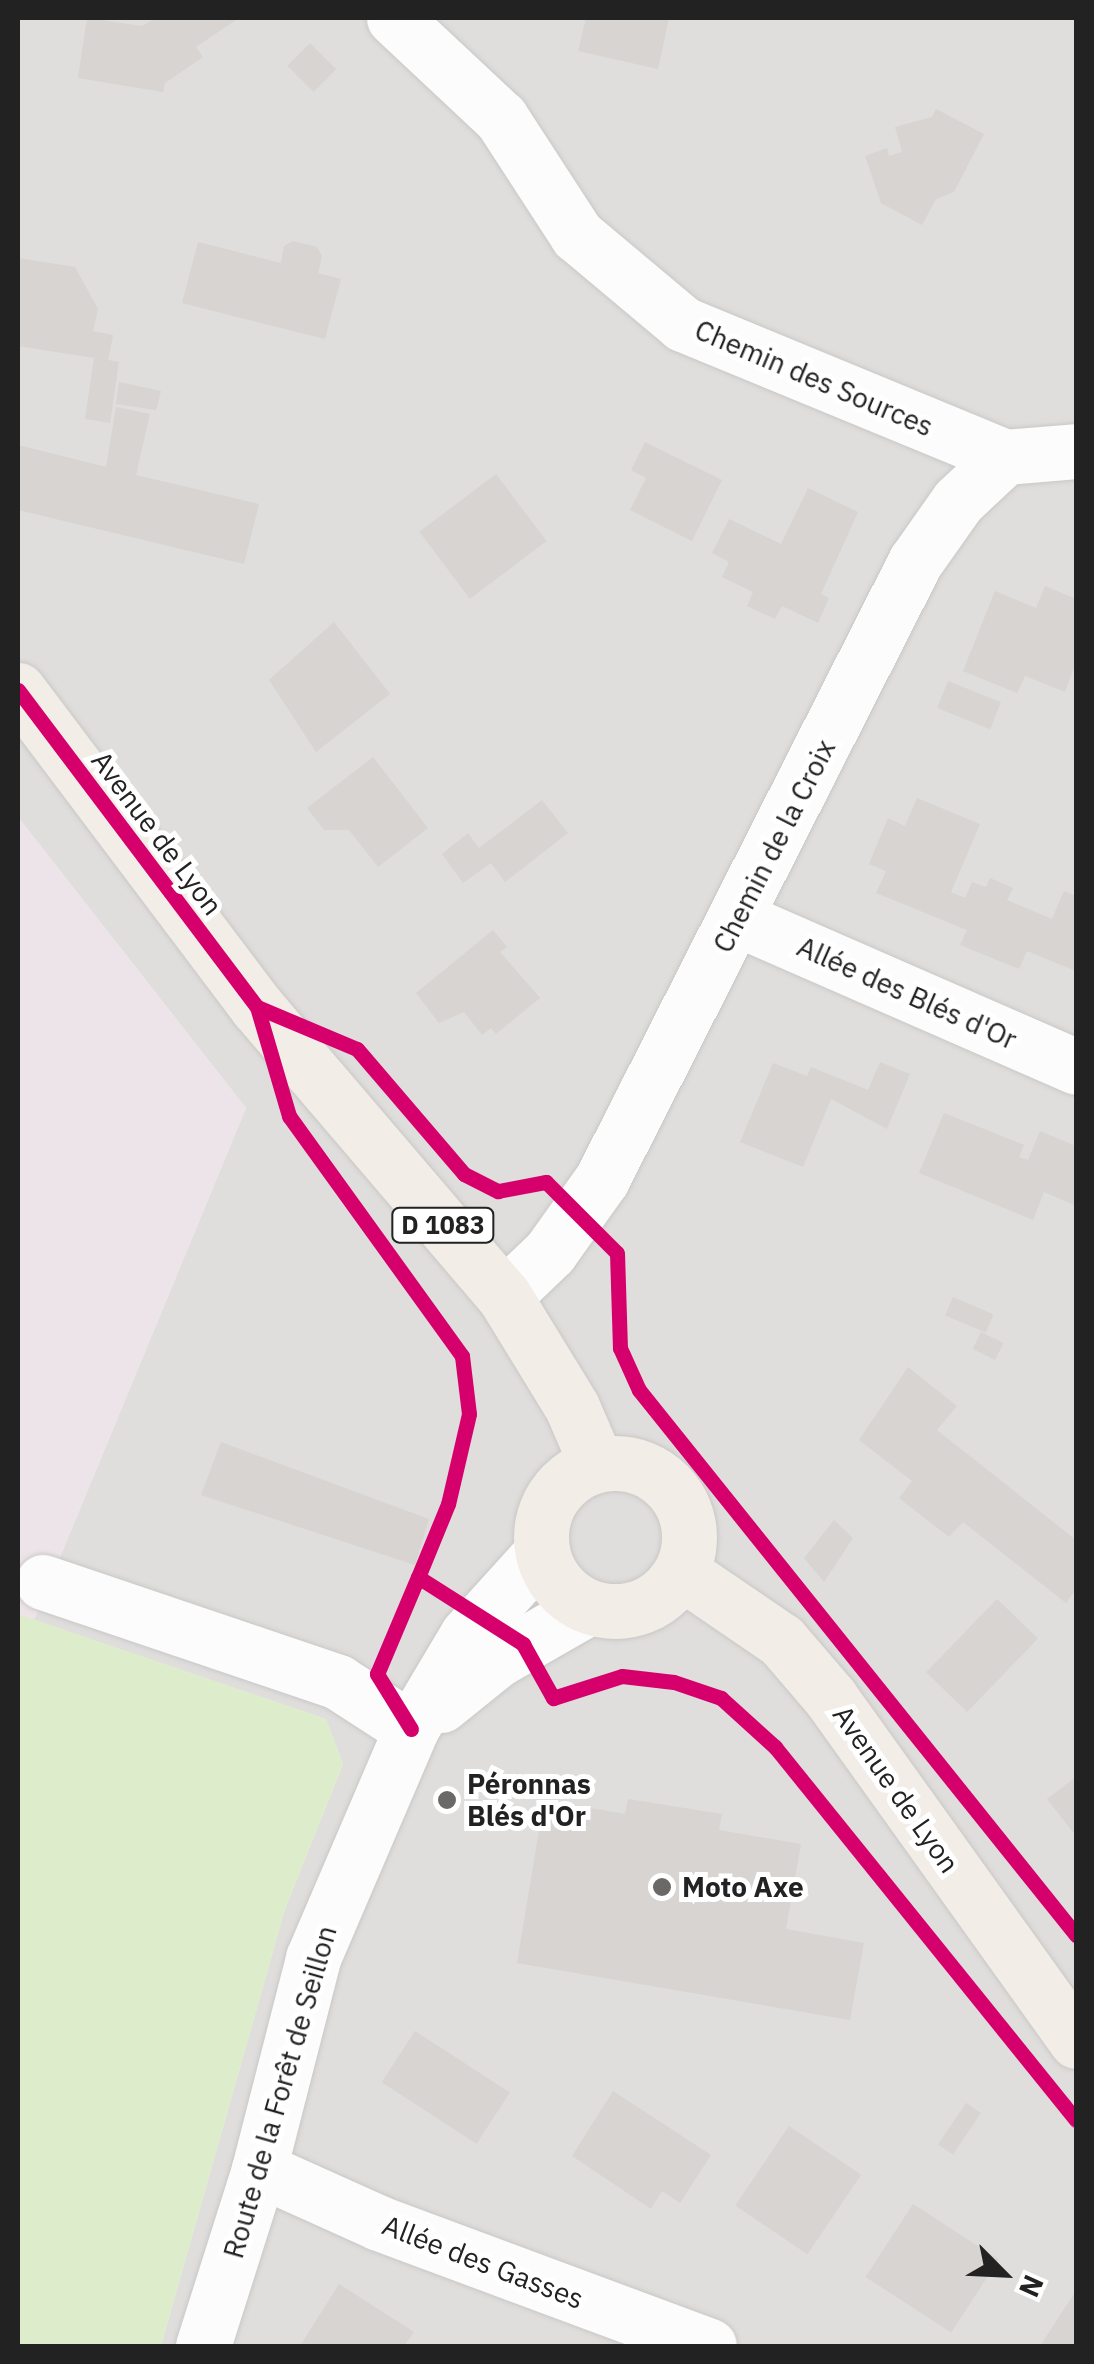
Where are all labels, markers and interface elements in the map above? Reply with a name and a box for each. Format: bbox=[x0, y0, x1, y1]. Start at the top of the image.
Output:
street label: Chemin des Sources bbox=[690, 313, 938, 443]
street label: Chemin de la Croix bbox=[706, 734, 842, 958]
street label: Avenue de Lyon bbox=[84, 744, 230, 922]
street label: Allée des Blés d'Or bbox=[792, 930, 1022, 1056]
road number: D 1083 bbox=[390, 1205, 496, 1245]
street label: Avenue de Lyon bbox=[826, 1699, 966, 1879]
place label: Péronnas Blés d'Or bbox=[467, 1767, 591, 1833]
marker: Péronnas Blés d'Or bbox=[436, 1789, 458, 1811]
place label: Moto Axe bbox=[682, 1870, 804, 1904]
marker: Moto Axe bbox=[651, 1876, 673, 1898]
street label: Route de la Forêt de Seillon bbox=[216, 1922, 344, 2262]
street label: Allée des Gasses bbox=[378, 2208, 588, 2316]
north arrow bbox=[954, 2224, 1054, 2324]
text: N bbox=[1011, 2270, 1053, 2303]

